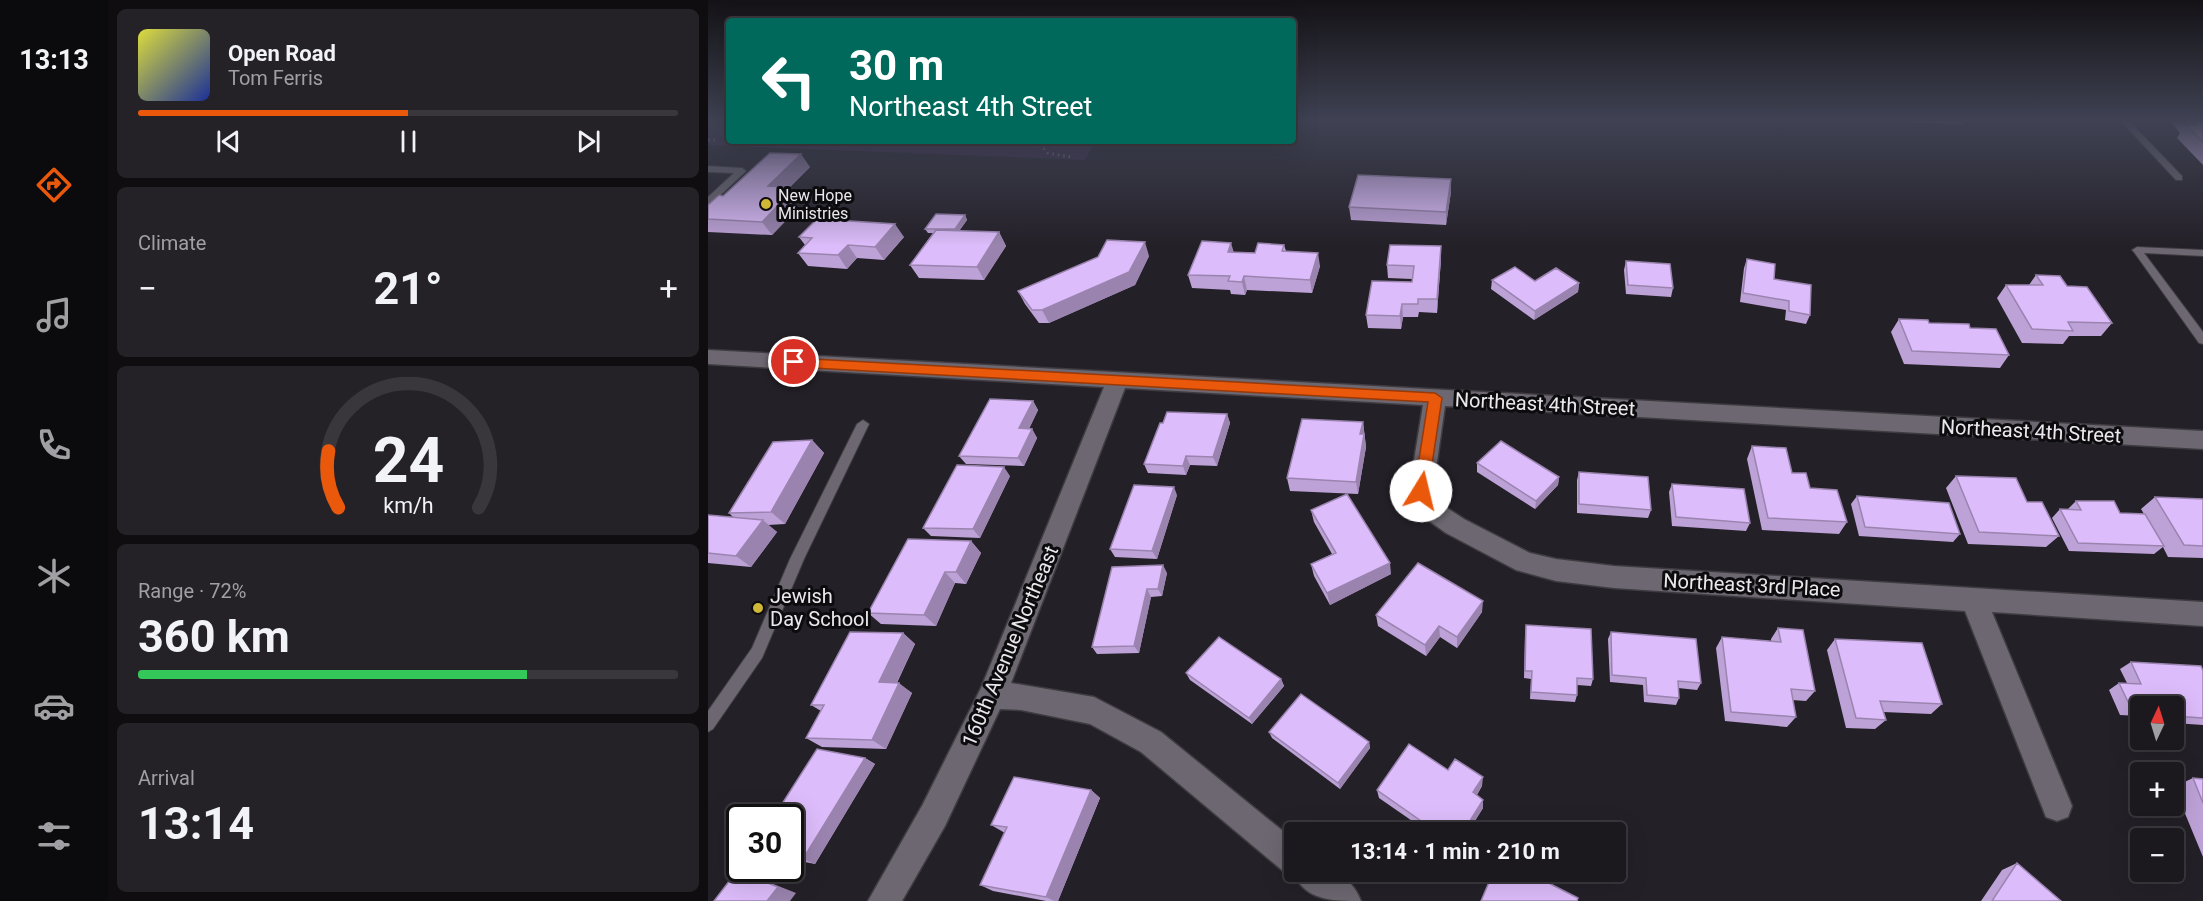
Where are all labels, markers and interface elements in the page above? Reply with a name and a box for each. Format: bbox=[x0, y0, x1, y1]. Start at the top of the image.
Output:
text: Open Road bbox=[228, 41, 336, 66]
text: 30 m bbox=[849, 41, 944, 90]
icon: left bbox=[750, 42, 828, 120]
text: 13:13 bbox=[19, 44, 89, 76]
text: Tom Ferris bbox=[228, 66, 323, 90]
text: Northeast 4th Street bbox=[849, 91, 1092, 123]
icon: previous bbox=[212, 125, 245, 158]
icon: pause bbox=[392, 125, 425, 158]
icon: next bbox=[572, 125, 605, 158]
icon: directions bbox=[33, 164, 75, 206]
place label: New Hope Ministries bbox=[778, 186, 852, 223]
marker: New Hope Ministries bbox=[759, 197, 773, 211]
text: Climate bbox=[138, 231, 206, 255]
text: 21° bbox=[373, 262, 443, 315]
text: − bbox=[138, 269, 157, 308]
text: + bbox=[659, 269, 678, 308]
icon: music bbox=[33, 294, 75, 336]
pin bbox=[768, 336, 819, 387]
icon: arrive bbox=[777, 345, 810, 378]
street label: Northeast 4th Street bbox=[1454, 387, 1636, 421]
street label: Northeast 4th Street bbox=[1940, 414, 2122, 448]
icon: phone bbox=[33, 424, 75, 466]
text: 24 bbox=[372, 424, 444, 497]
position arrow bbox=[1389, 459, 1453, 523]
text: km/h bbox=[383, 493, 433, 518]
street label: 160th Avenue Northeast bbox=[957, 542, 1063, 750]
icon: climate bbox=[33, 555, 75, 597]
street label: Northeast 3rd Place bbox=[1663, 568, 1841, 602]
text: Range · 72% bbox=[138, 579, 246, 603]
place label: Jewish Day School bbox=[770, 584, 869, 631]
marker: Jewish Day School bbox=[751, 601, 765, 615]
text: 360 km bbox=[138, 610, 290, 663]
icon: car bbox=[33, 685, 75, 727]
north arrow bbox=[2130, 696, 2184, 750]
map controls bbox=[2130, 696, 2184, 882]
button: + bbox=[2130, 762, 2184, 816]
text: Arrival bbox=[138, 766, 195, 790]
text: 13:14 bbox=[138, 797, 254, 850]
speed limit sign: 30 bbox=[726, 804, 804, 882]
icon: filters bbox=[33, 815, 75, 857]
button: − bbox=[2130, 828, 2184, 882]
text: 13:14 · 1 min · 210 m bbox=[1350, 839, 1560, 864]

